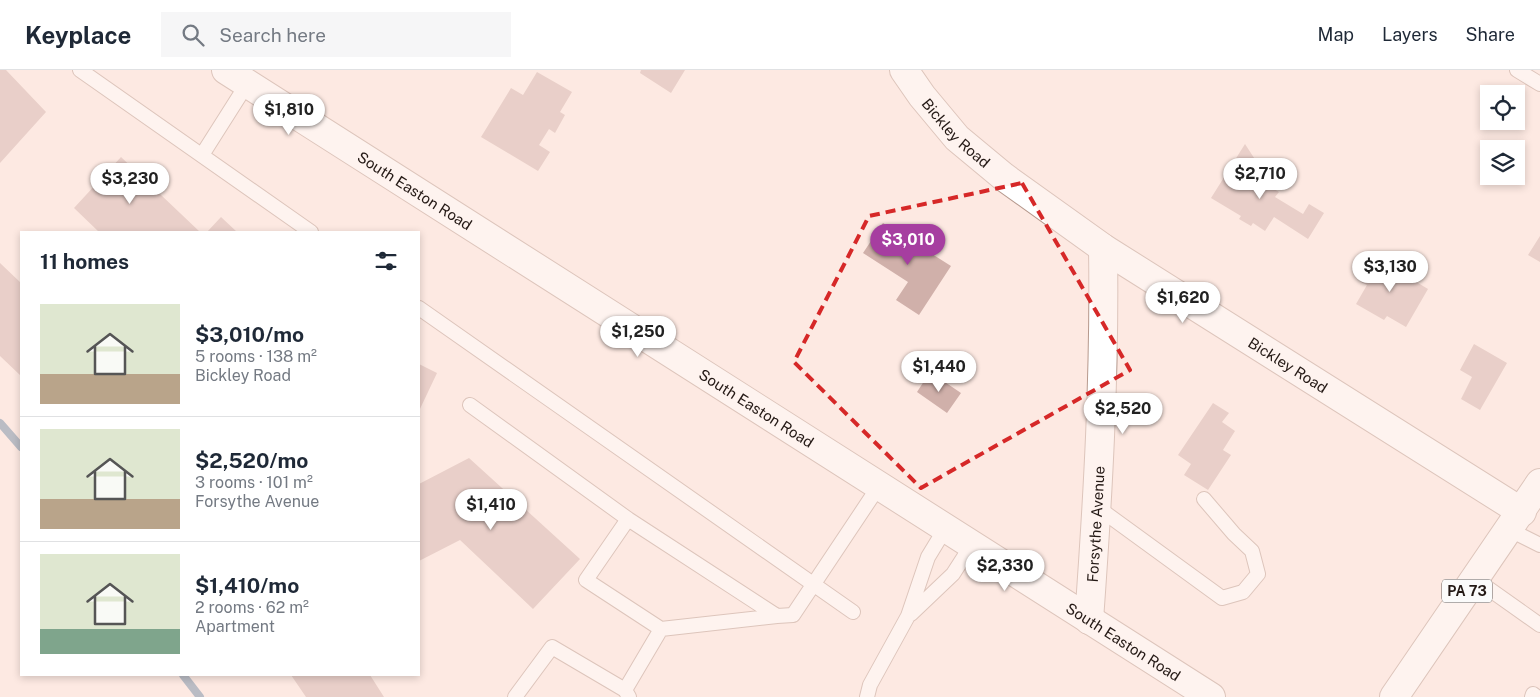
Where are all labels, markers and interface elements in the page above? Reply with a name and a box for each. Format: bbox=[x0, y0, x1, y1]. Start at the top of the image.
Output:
search box bbox=[161, 12, 511, 57]
text: Keyplace bbox=[25, 21, 131, 49]
icon: search bbox=[179, 21, 207, 49]
text: Search here bbox=[219, 24, 326, 46]
text: Map bbox=[1318, 24, 1354, 45]
text: Layers bbox=[1382, 24, 1438, 45]
text: Share bbox=[1466, 24, 1515, 45]
map controls bbox=[1480, 85, 1525, 185]
button: locate bbox=[1480, 85, 1525, 130]
pin: $1,810 bbox=[248, 93, 330, 136]
street label: Bickley Road bbox=[919, 95, 994, 171]
text: $1,810 bbox=[264, 100, 314, 119]
button: layers bbox=[1480, 140, 1525, 185]
street label: South Easton Road bbox=[355, 148, 475, 233]
pin: $2,710 bbox=[1219, 158, 1301, 200]
pin: $3,230 bbox=[89, 162, 171, 205]
text: $2,710 bbox=[1234, 164, 1286, 183]
text: $3,230 bbox=[101, 169, 159, 188]
pin: $3,010 bbox=[867, 224, 949, 266]
text: $3,010 bbox=[881, 230, 935, 249]
icon: filters bbox=[372, 247, 400, 275]
text: 11 homes bbox=[40, 249, 129, 274]
pin: $3,130 bbox=[1349, 250, 1431, 293]
text: $3,130 bbox=[1363, 257, 1417, 276]
pin: $1,620 bbox=[1142, 282, 1224, 324]
text: $1,620 bbox=[1156, 288, 1210, 307]
pin: $1,250 bbox=[597, 316, 679, 358]
text: $3,010/mo bbox=[195, 322, 304, 347]
text: $1,250 bbox=[611, 322, 665, 341]
icon: home bbox=[80, 324, 140, 384]
street label: Bickley Road bbox=[1245, 333, 1331, 396]
text: 5 rooms · 138 m² bbox=[195, 347, 317, 366]
pin: $1,440 bbox=[898, 350, 980, 393]
text: $1,440 bbox=[912, 357, 966, 376]
street label: South Easton Road bbox=[696, 365, 817, 450]
text: Bickley Road bbox=[195, 366, 291, 385]
pin: $2,520 bbox=[1082, 392, 1164, 435]
text: $2,520 bbox=[1095, 399, 1151, 418]
text: $2,520/mo bbox=[195, 448, 308, 473]
icon: home bbox=[80, 449, 140, 509]
street label: Forsythe Avenue bbox=[1083, 465, 1107, 583]
text: 3 rooms · 101 m² bbox=[195, 473, 313, 492]
pin: $1,410 bbox=[450, 488, 532, 531]
text: Forsythe Avenue bbox=[195, 492, 319, 511]
text: $1,410 bbox=[466, 495, 516, 514]
pin: $2,330 bbox=[964, 550, 1046, 592]
text: $2,330 bbox=[977, 556, 1033, 575]
text: $1,410/mo bbox=[195, 573, 299, 598]
icon: home bbox=[80, 574, 140, 634]
road number: PA 73 bbox=[1442, 580, 1492, 602]
text: 2 rooms · 62 m² bbox=[195, 598, 309, 617]
street label: South Easton Road bbox=[1063, 599, 1184, 684]
text: Apartment bbox=[195, 617, 275, 636]

